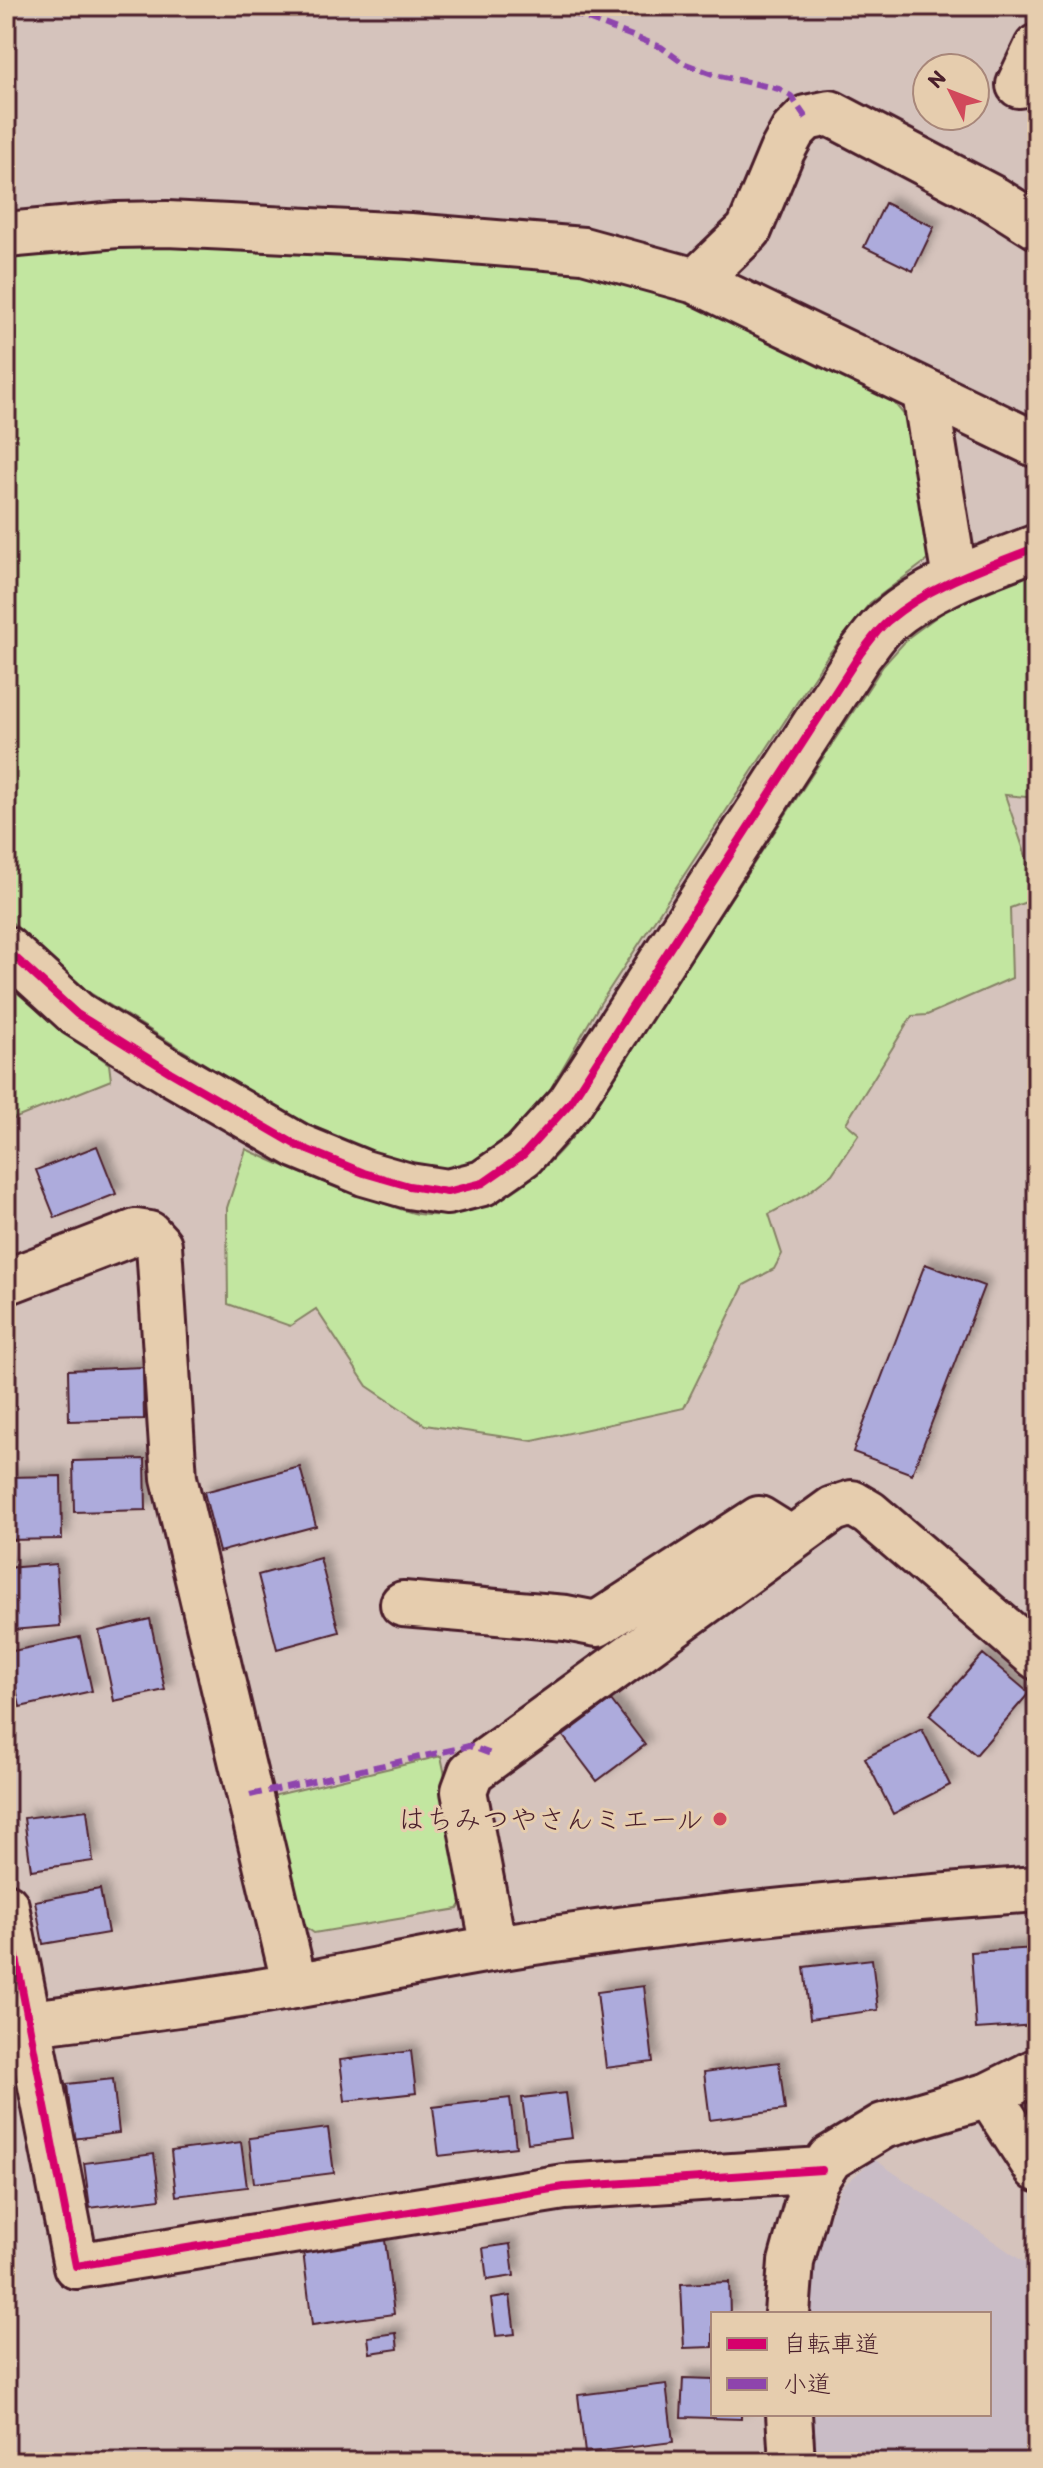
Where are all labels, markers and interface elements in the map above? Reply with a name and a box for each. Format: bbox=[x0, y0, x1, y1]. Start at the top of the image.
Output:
north arrow bbox=[911, 52, 991, 132]
text: N bbox=[922, 64, 952, 94]
place label: はちみつやさんミエール bbox=[398, 1802, 704, 1836]
marker: はちみつやさんミエール bbox=[711, 1810, 729, 1828]
legend bbox=[711, 2312, 991, 2416]
text: 自転車道 bbox=[783, 2329, 879, 2358]
text: 小道 bbox=[783, 2369, 831, 2398]

